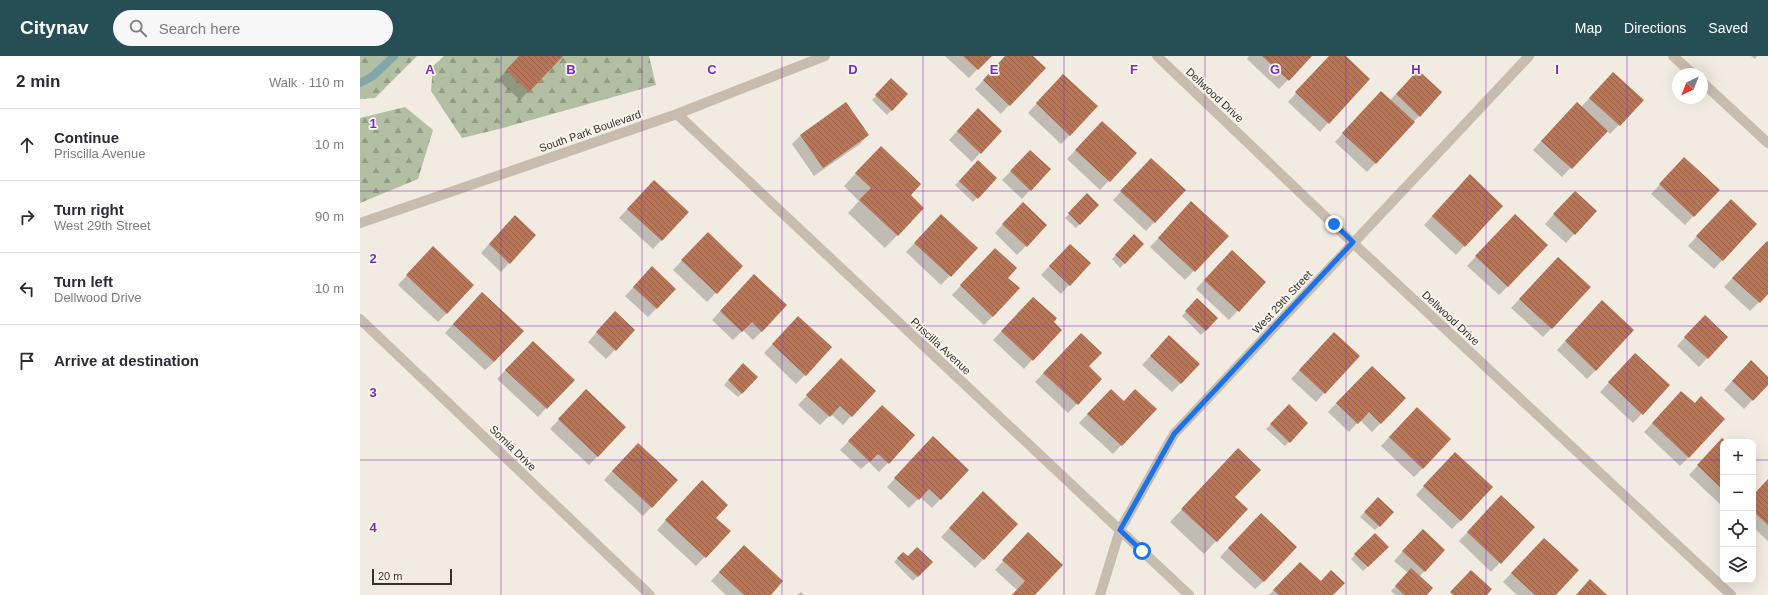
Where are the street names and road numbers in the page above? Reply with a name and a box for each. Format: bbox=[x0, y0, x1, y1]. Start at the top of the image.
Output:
street label: Dellwood Drive bbox=[1184, 65, 1246, 125]
street label: South Park Boulevard bbox=[537, 108, 643, 154]
street label: West 29th Street bbox=[1250, 268, 1314, 336]
street label: Dellwood Drive bbox=[1420, 288, 1482, 348]
street label: Priscilla Avenue bbox=[909, 315, 973, 377]
street label: Somia Drive bbox=[487, 423, 539, 473]

